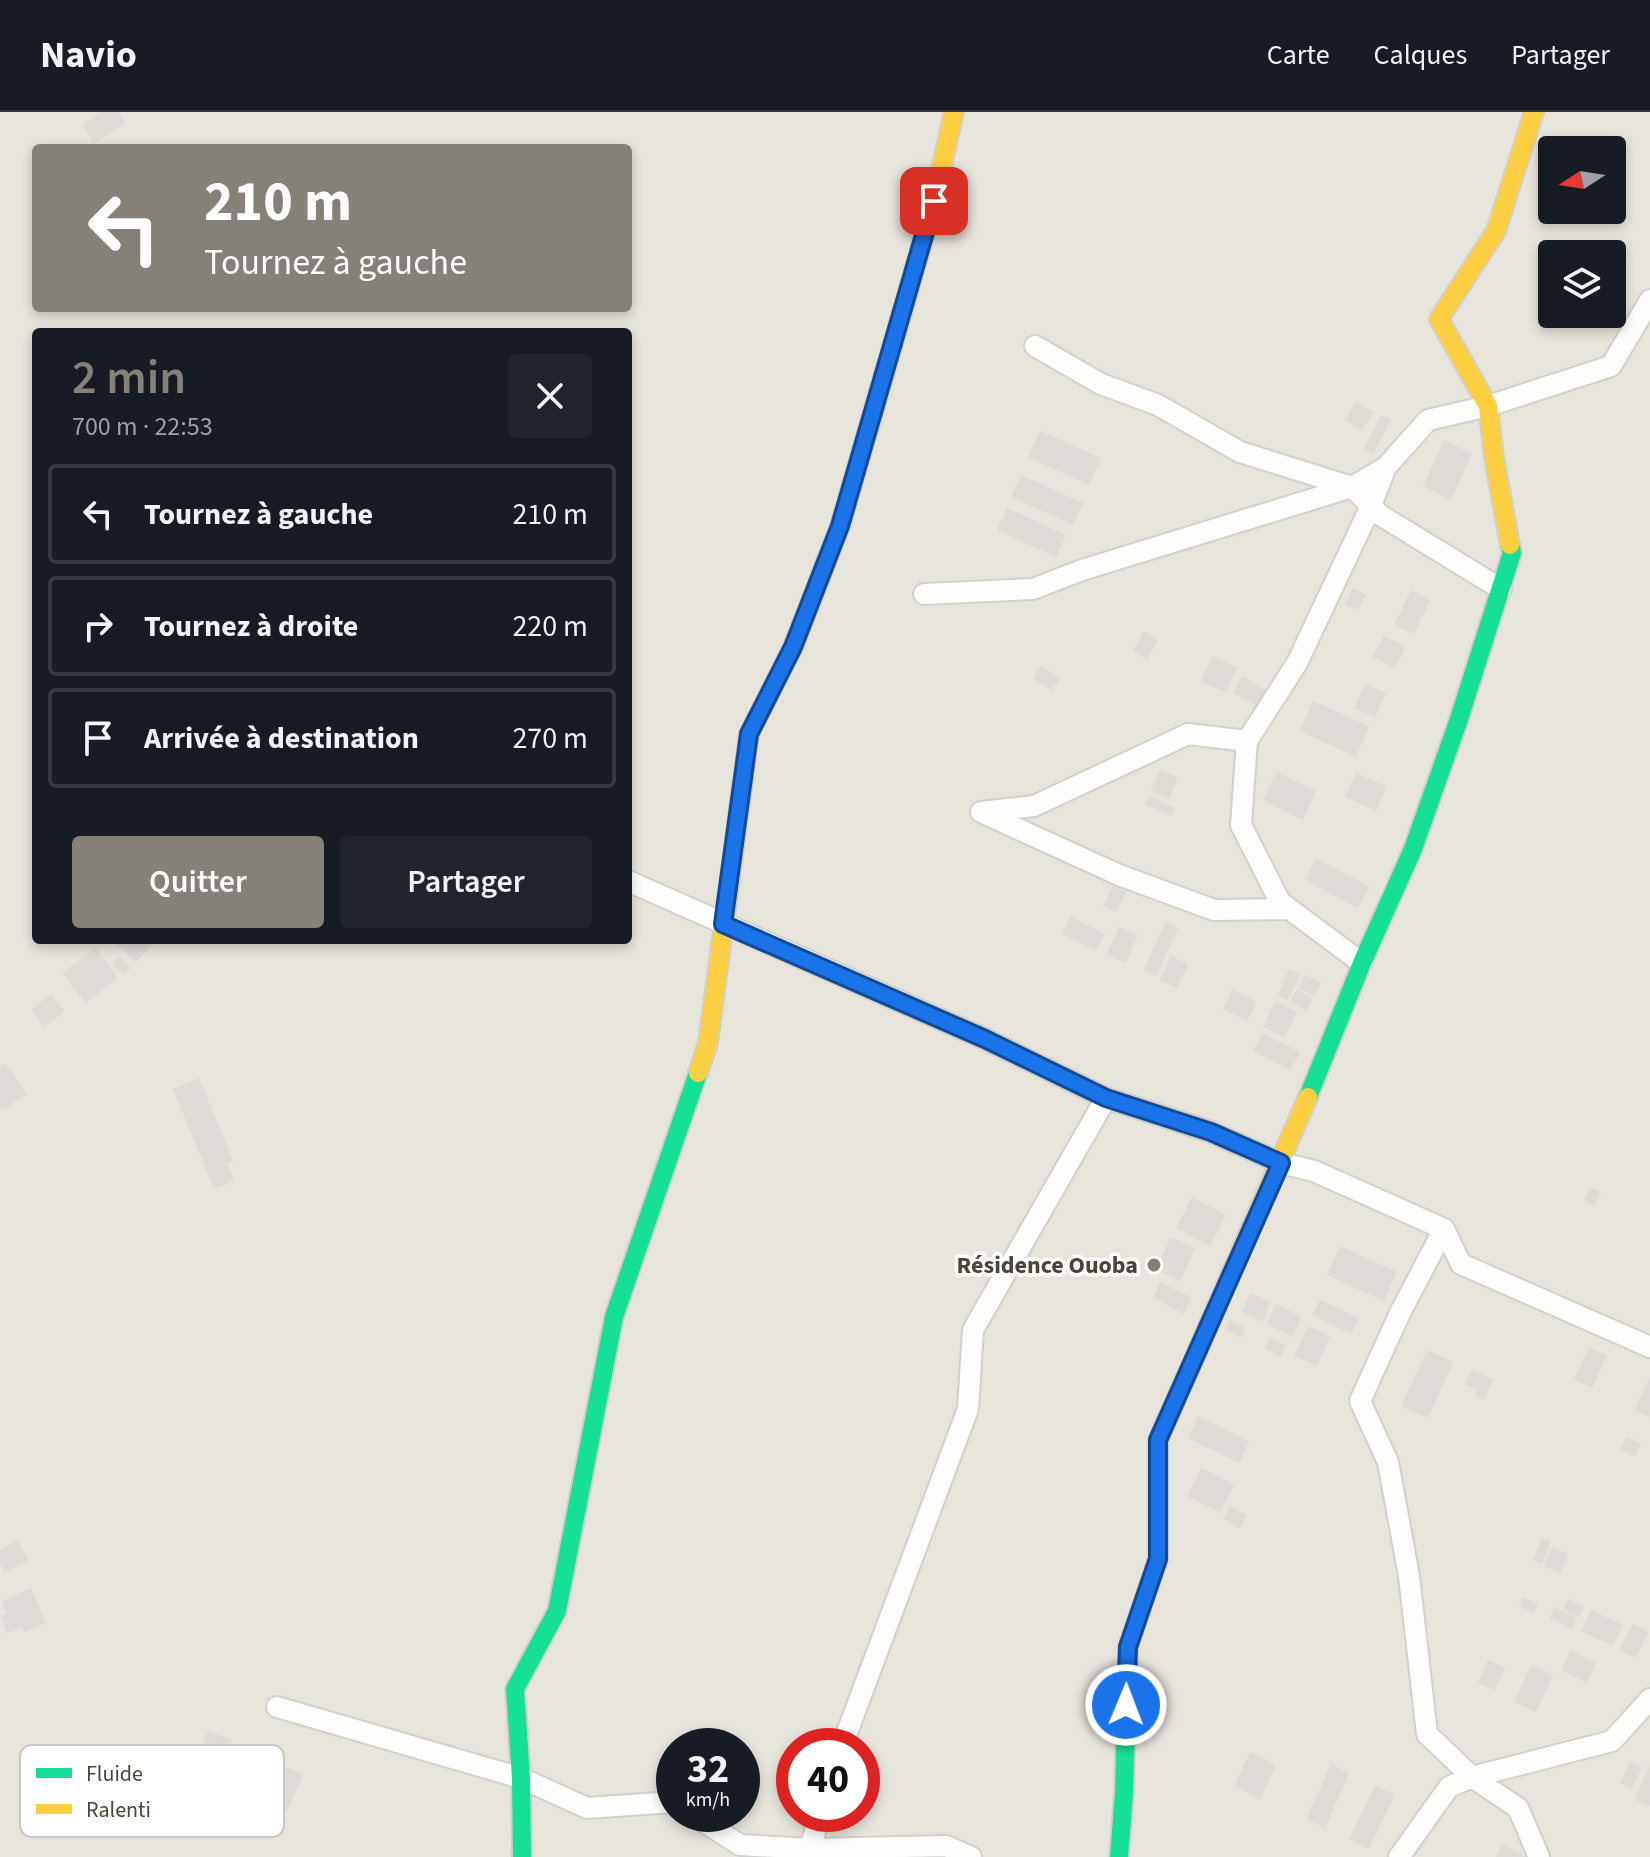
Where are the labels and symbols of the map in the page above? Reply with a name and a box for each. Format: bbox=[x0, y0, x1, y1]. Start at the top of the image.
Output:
north arrow bbox=[1538, 136, 1626, 224]
pin bbox=[900, 167, 968, 235]
place label: Résidence Ouoba bbox=[957, 1248, 1138, 1283]
marker: Résidence Ouoba bbox=[1145, 1256, 1163, 1274]
position arrow bbox=[1084, 1663, 1168, 1747]
speed limit sign: 40 bbox=[776, 1728, 880, 1832]
legend bbox=[20, 1745, 284, 1837]
text: Fluide bbox=[86, 1758, 143, 1790]
text: Ralenti bbox=[86, 1794, 151, 1826]

